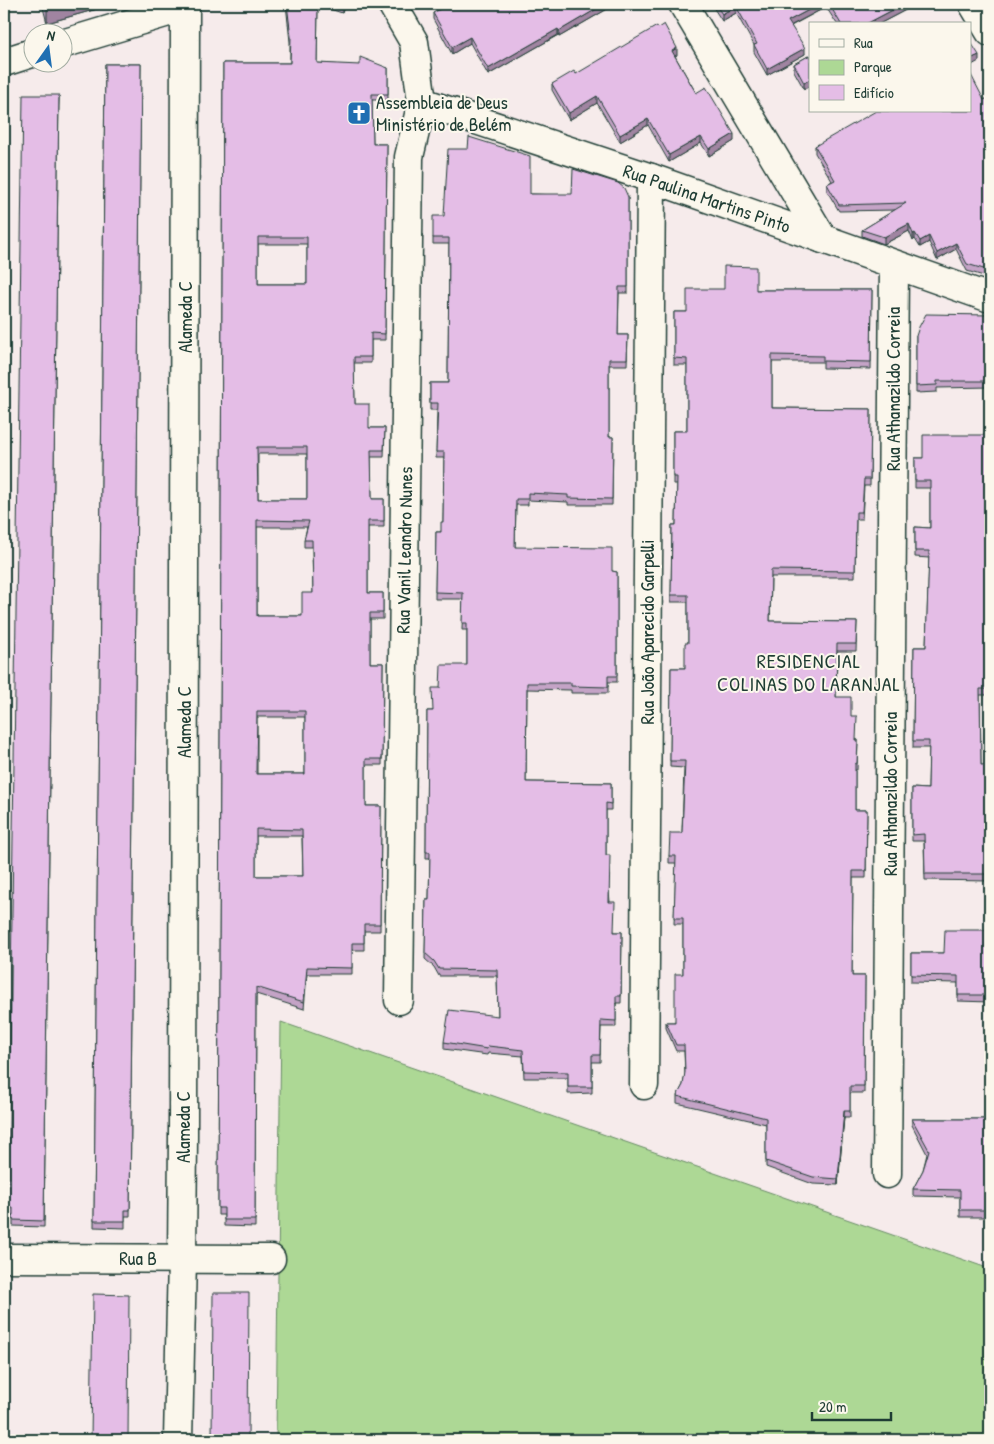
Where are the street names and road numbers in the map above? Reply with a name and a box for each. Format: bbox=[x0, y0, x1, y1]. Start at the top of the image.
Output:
street label: Rua Paulina Martins Pinto bbox=[620, 157, 794, 239]
street label: Alameda C bbox=[172, 281, 198, 353]
street label: Rua Athanazildo Correia bbox=[880, 306, 906, 471]
street label: Rua Vanil Leandro Nunes bbox=[390, 466, 418, 634]
street label: Rua João Aparecido Garpelli bbox=[634, 539, 660, 725]
street label: Alameda C bbox=[171, 686, 197, 758]
street label: Rua Athanazildo Correia bbox=[877, 711, 903, 876]
street label: Alameda C bbox=[170, 1091, 196, 1163]
street label: Rua B bbox=[119, 1245, 157, 1271]

